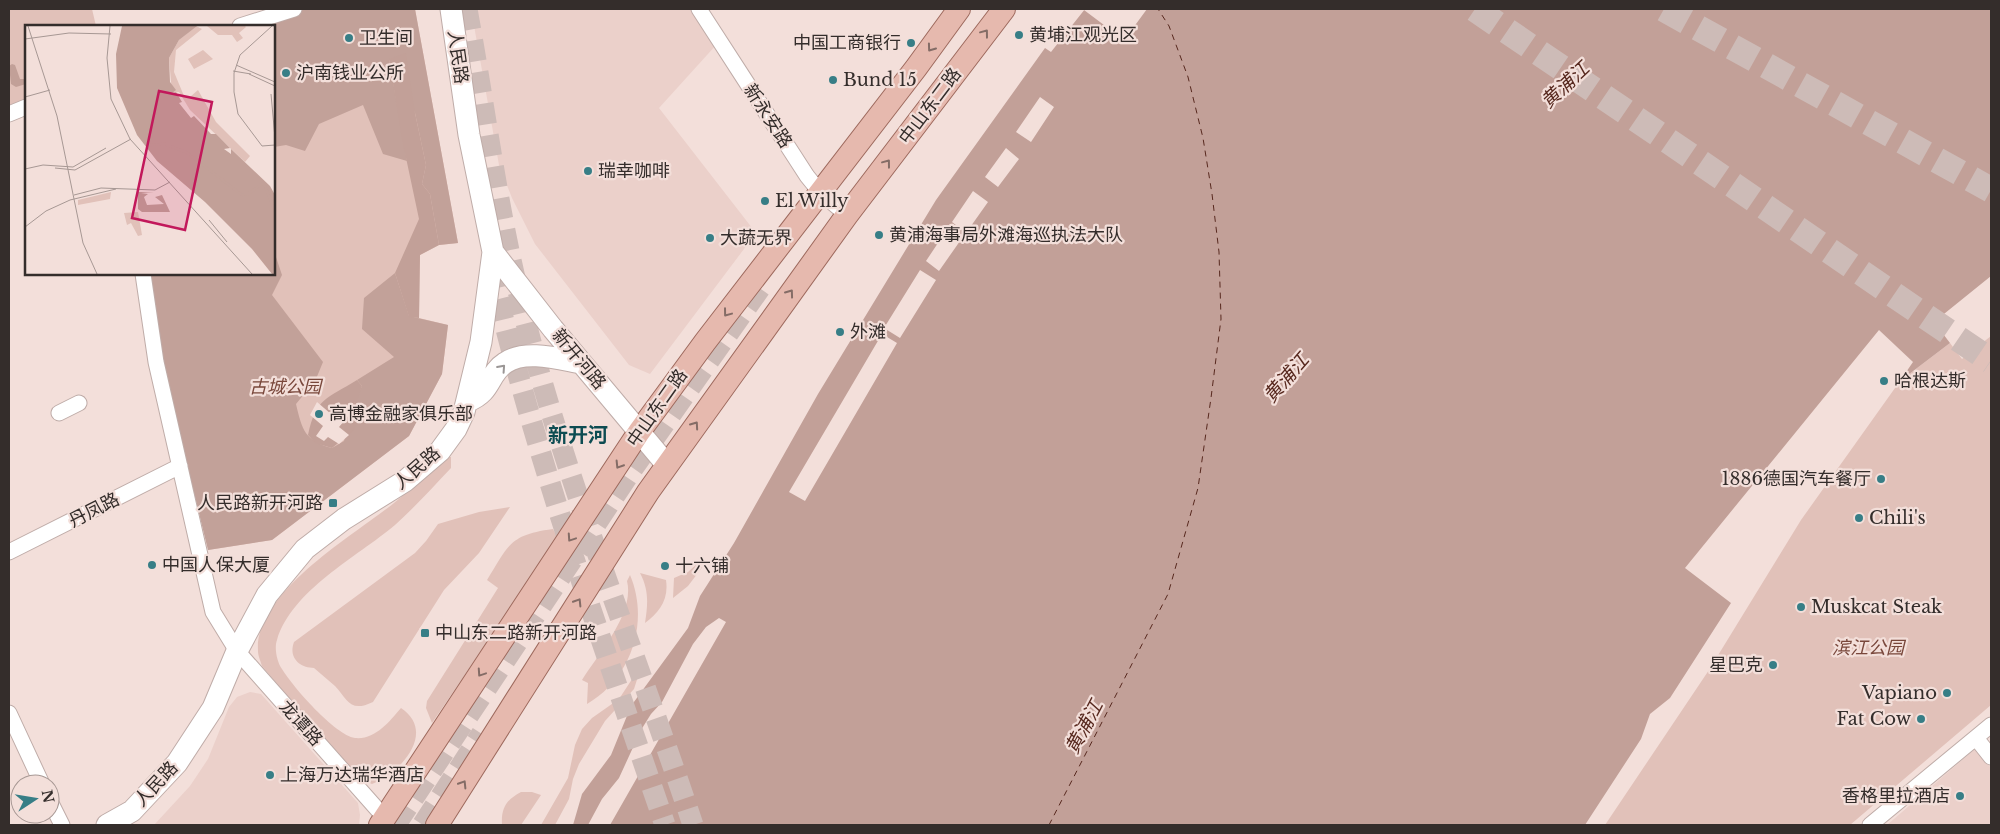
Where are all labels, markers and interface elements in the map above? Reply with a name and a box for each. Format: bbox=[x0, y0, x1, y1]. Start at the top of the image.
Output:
place label: 黄埔江观光区 bbox=[1029, 24, 1137, 46]
inset map bbox=[25, 25, 275, 275]
place label: 卫生间 bbox=[359, 27, 413, 49]
street label: 人民路 bbox=[443, 29, 473, 85]
one-way arrow bbox=[979, 29, 988, 39]
marker: 黄埔江观光区 bbox=[1013, 29, 1025, 41]
marker: 卫生间 bbox=[343, 32, 355, 44]
place label: 中国工商银行 bbox=[793, 32, 901, 54]
marker: 中国工商银行 bbox=[905, 37, 917, 49]
one-way arrow bbox=[928, 42, 936, 51]
water label: 黄浦江 bbox=[1536, 56, 1595, 113]
place label: 沪南钱业公所 bbox=[296, 62, 404, 84]
street label: 中山东二路 bbox=[894, 63, 966, 149]
marker: 沪南钱业公所 bbox=[280, 67, 292, 79]
place label: Bund 15 bbox=[843, 69, 917, 91]
marker: Bund 15 bbox=[827, 74, 839, 86]
street label: 新永安路 bbox=[739, 80, 797, 152]
place label: 瑞幸咖啡 bbox=[598, 160, 670, 182]
one-way arrow bbox=[881, 160, 889, 169]
marker: 瑞幸咖啡 bbox=[582, 165, 594, 177]
place label: El Willy bbox=[775, 190, 849, 212]
marker: El Willy bbox=[759, 195, 771, 207]
place label: 黄浦海事局外滩海巡执法大队 bbox=[889, 224, 1123, 246]
place label: 大蔬无界 bbox=[720, 227, 792, 249]
marker: 黄浦海事局外滩海巡执法大队 bbox=[873, 229, 885, 241]
marker: 大蔬无界 bbox=[704, 232, 716, 244]
one-way arrow bbox=[784, 290, 794, 299]
one-way arrow bbox=[724, 307, 733, 317]
place label: 外滩 bbox=[850, 321, 886, 343]
street label: 新开河路 bbox=[547, 324, 611, 394]
marker: 外滩 bbox=[834, 326, 846, 338]
water label: 黄浦江 bbox=[1259, 347, 1315, 407]
one-way arrow bbox=[496, 365, 505, 374]
street label: 中山东二路 bbox=[622, 365, 692, 451]
place label: 哈根达斯 bbox=[1894, 370, 1966, 392]
marker: 哈根达斯 bbox=[1878, 375, 1890, 387]
park label: 古城公园 bbox=[249, 376, 324, 398]
place label: 高博金融家俱乐部 bbox=[329, 403, 473, 425]
marker: 高博金融家俱乐部 bbox=[313, 408, 325, 420]
one-way arrow bbox=[689, 421, 698, 431]
district label: 新开河 bbox=[548, 423, 608, 447]
street label: 人民路 bbox=[389, 442, 445, 494]
one-way arrow bbox=[615, 459, 625, 468]
place label: 1886德国汽车餐厅 bbox=[1722, 468, 1871, 490]
marker: 1886德国汽车餐厅 bbox=[1875, 473, 1887, 485]
street label: 丹凤路 bbox=[65, 488, 123, 532]
place label: 人民路新开河路 bbox=[197, 492, 323, 514]
marker: 人民路新开河路 bbox=[327, 497, 339, 509]
place label: Chili's bbox=[1869, 507, 1926, 529]
marker: Chili's bbox=[1853, 512, 1865, 524]
one-way arrow bbox=[568, 532, 577, 541]
place label: 中国人保大厦 bbox=[162, 554, 270, 576]
place label: 十六铺 bbox=[675, 555, 729, 577]
marker: 中国人保大厦 bbox=[146, 559, 158, 571]
marker: 十六铺 bbox=[659, 560, 671, 572]
place label: Muskcat Steak bbox=[1811, 596, 1942, 618]
one-way arrow bbox=[572, 599, 581, 608]
marker: Muskcat Steak bbox=[1795, 601, 1807, 613]
place label: 中山东二路新开河路 bbox=[435, 622, 597, 644]
marker: 中山东二路新开河路 bbox=[419, 627, 431, 639]
park label: 滨江公园 bbox=[1832, 637, 1907, 659]
place label: 星巴克 bbox=[1709, 654, 1763, 676]
marker: 星巴克 bbox=[1767, 659, 1779, 671]
one-way arrow bbox=[478, 667, 487, 677]
place label: Vapiano bbox=[1861, 682, 1937, 704]
marker: Vapiano bbox=[1941, 687, 1953, 699]
water label: 黄浦江 bbox=[1060, 695, 1108, 758]
street label: 龙谭路 bbox=[275, 696, 327, 750]
place label: Fat Cow bbox=[1836, 708, 1912, 730]
marker: Fat Cow bbox=[1915, 713, 1927, 725]
street label: 人民路 bbox=[130, 757, 182, 811]
place label: 上海万达瑞华酒店 bbox=[280, 764, 424, 786]
marker: 上海万达瑞华酒店 bbox=[264, 769, 276, 781]
north arrow bbox=[10, 774, 60, 824]
one-way arrow bbox=[457, 780, 467, 789]
place label: 香格里拉酒店 bbox=[1842, 785, 1950, 807]
text: N bbox=[38, 788, 58, 805]
marker: 香格里拉酒店 bbox=[1954, 790, 1966, 802]

